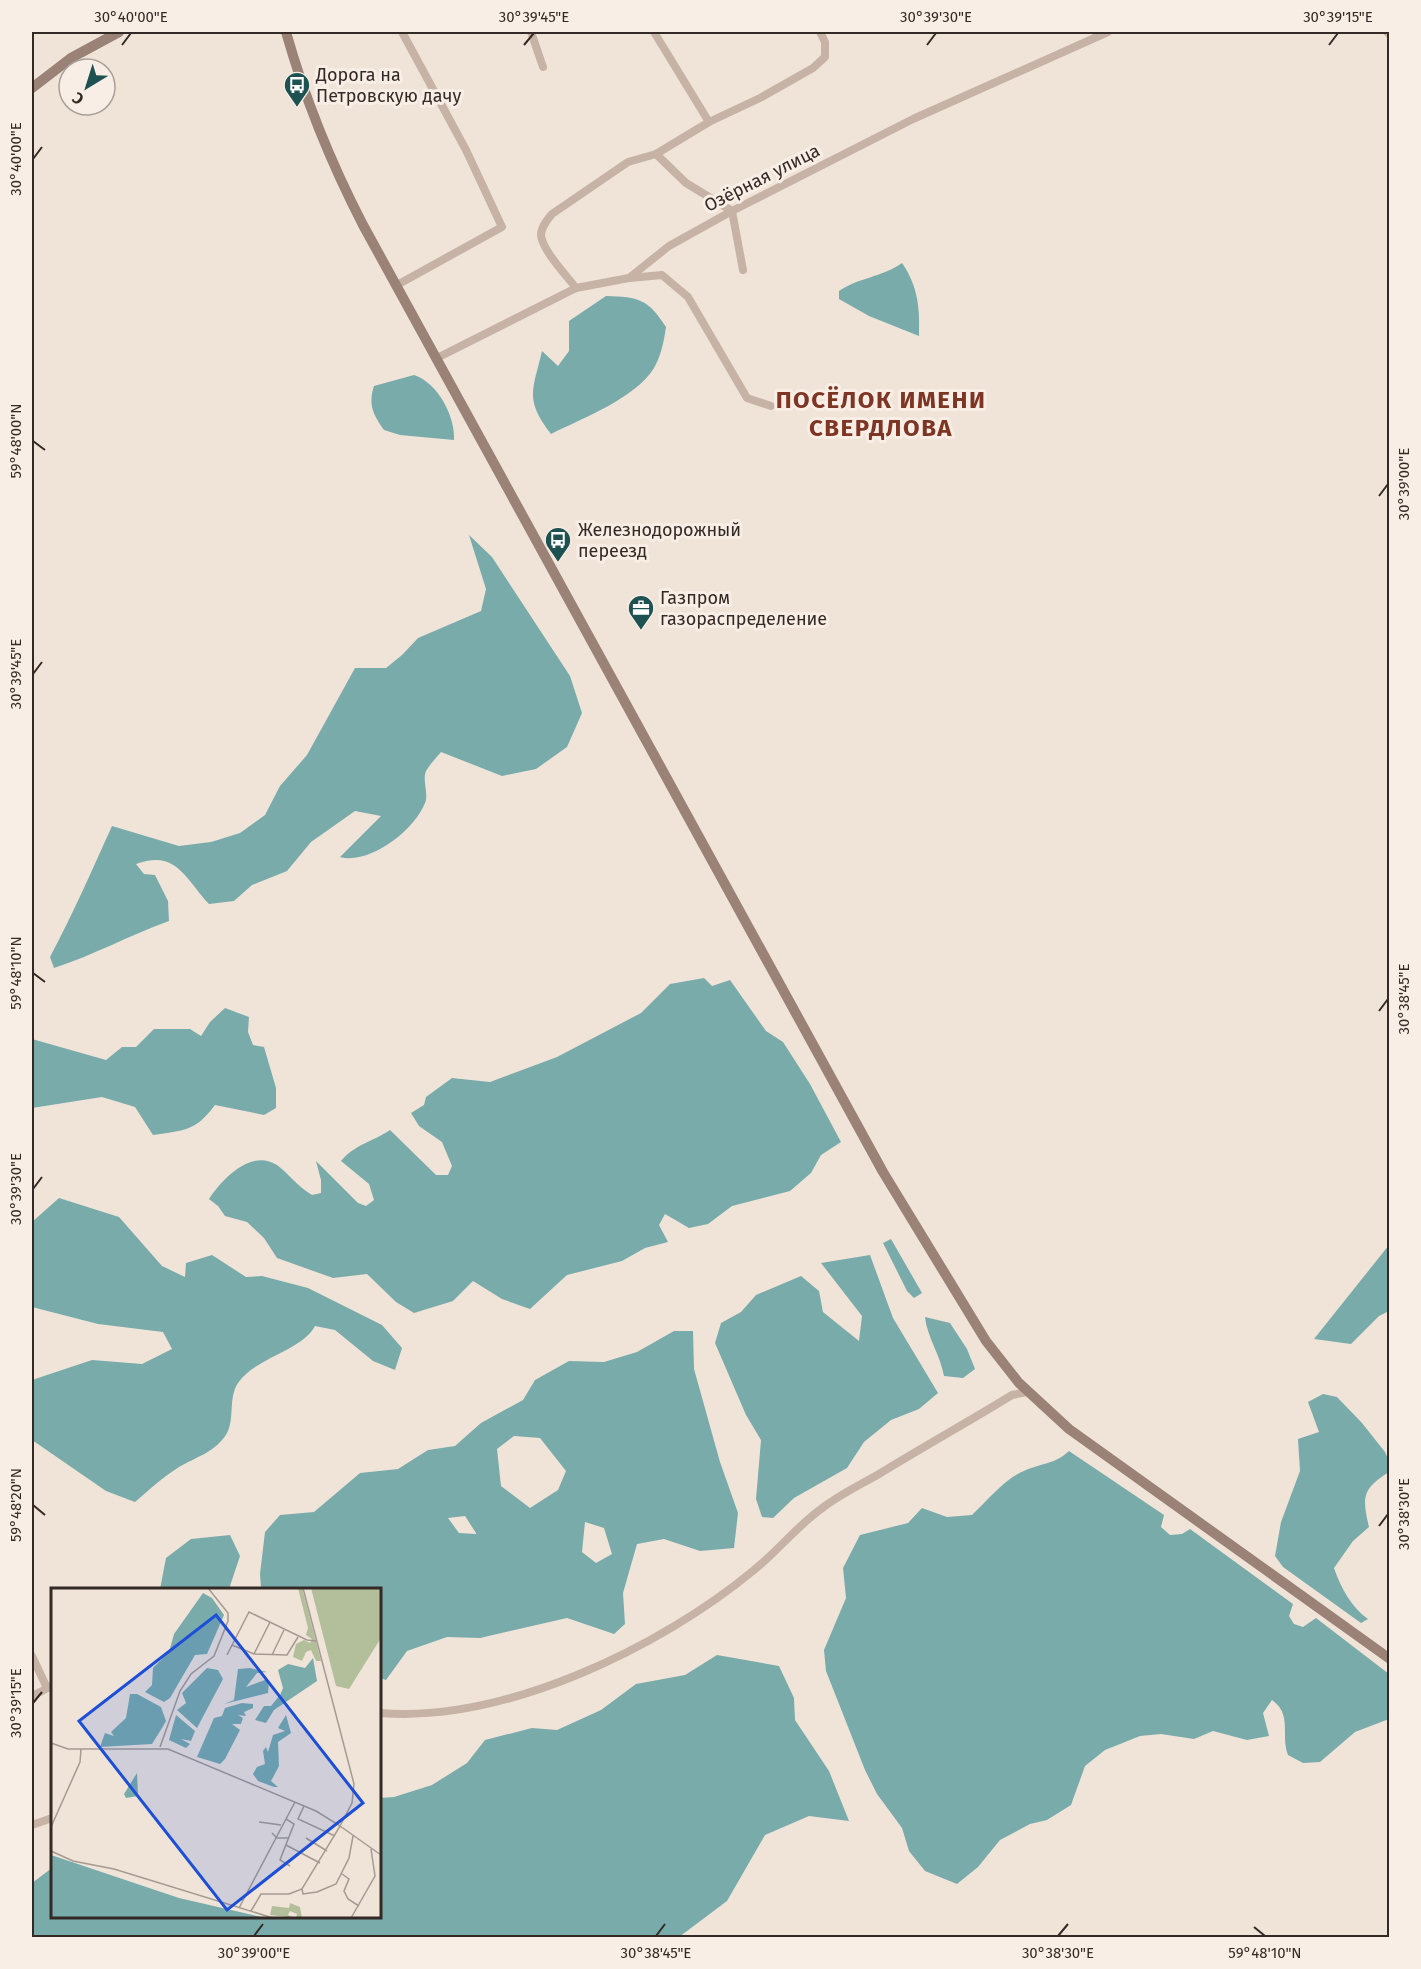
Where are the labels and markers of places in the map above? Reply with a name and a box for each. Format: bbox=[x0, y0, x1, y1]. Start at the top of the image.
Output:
place label: Дорога на Петровскую дачу bbox=[315, 64, 461, 107]
bus stop icon: Дорога на Петровскую дачу bbox=[282, 70, 312, 108]
place label: Железнодорожный переезд bbox=[578, 519, 741, 562]
bus stop icon: Железнодорожный переезд bbox=[543, 525, 573, 563]
place label: Газпром газораспределение bbox=[660, 587, 827, 630]
office icon: Газпром газораспределение bbox=[626, 593, 656, 631]

